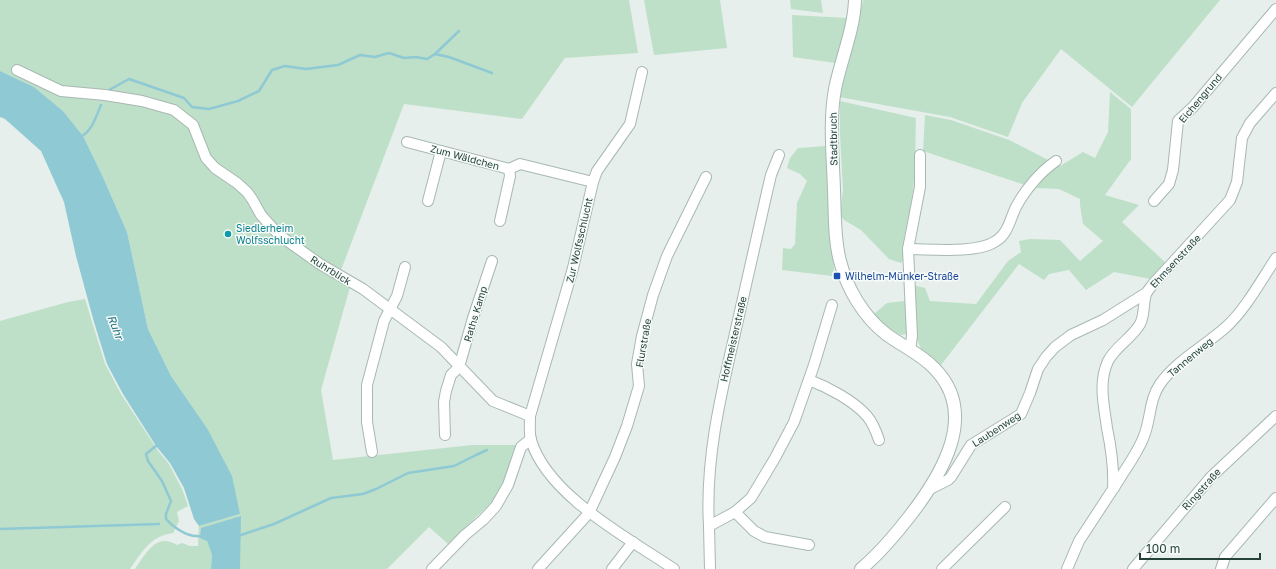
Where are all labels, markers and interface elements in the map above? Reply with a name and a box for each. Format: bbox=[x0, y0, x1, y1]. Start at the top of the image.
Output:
street label: Eichengrund bbox=[1176, 71, 1224, 125]
street label: Stadtbruch bbox=[827, 112, 839, 166]
street label: Zum Wäldchen bbox=[429, 142, 501, 172]
street label: Zur Wolfsschlucht bbox=[563, 196, 595, 284]
place label: Siedlerheim Wolfsschlucht bbox=[236, 222, 305, 246]
marker: Siedlerheim Wolfsschlucht bbox=[223, 229, 233, 239]
street label: Ehmsenstraße bbox=[1147, 232, 1203, 290]
street label: Ruhrblick bbox=[308, 253, 354, 287]
place label: Wilhelm-Münker-Straße bbox=[845, 270, 959, 282]
marker: Wilhelm-Münker-Straße bbox=[832, 271, 842, 281]
street label: Raths Kamp bbox=[461, 285, 489, 343]
street label: Hoffmeisterstraße bbox=[717, 295, 749, 383]
water label: Ruhr bbox=[105, 313, 127, 343]
street label: Flurstraße bbox=[633, 317, 653, 368]
street label: Tannenweg bbox=[1165, 335, 1215, 379]
street label: Laubenweg bbox=[969, 409, 1023, 449]
street label: Ringstraße bbox=[1179, 465, 1223, 512]
scale bar bbox=[1140, 535, 1260, 561]
text: 100 m bbox=[1146, 541, 1180, 556]

